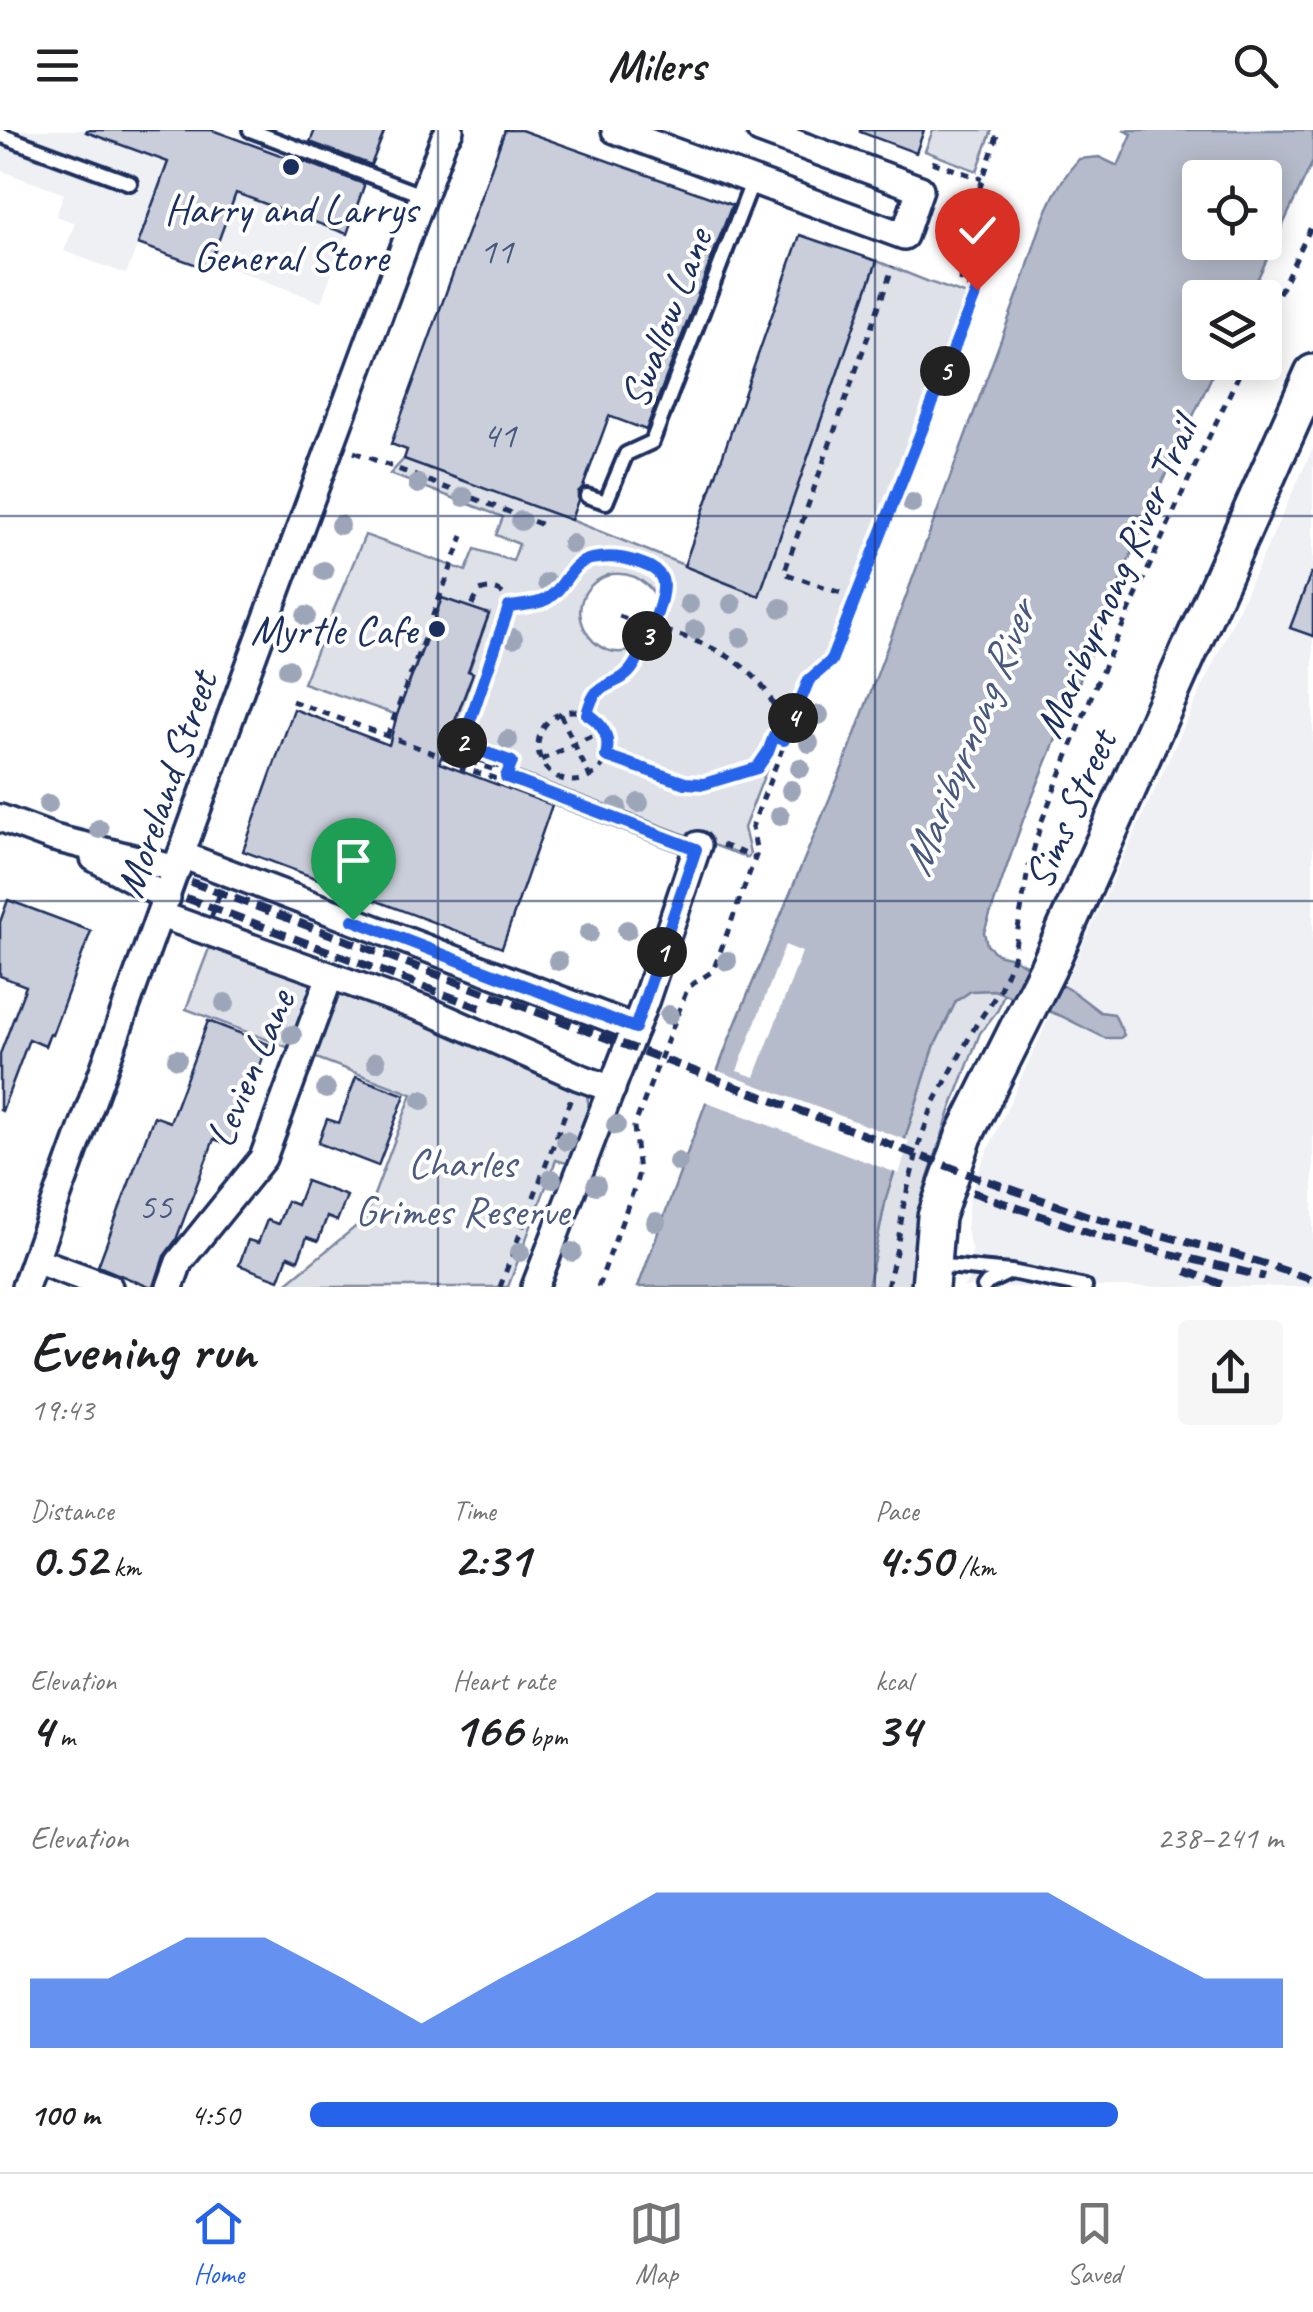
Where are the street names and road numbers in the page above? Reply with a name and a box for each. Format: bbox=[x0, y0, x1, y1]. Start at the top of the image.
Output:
street label: Swallow Lane bbox=[608, 218, 726, 416]
street label: Maribyrnong River Trail bbox=[1022, 403, 1213, 746]
street label: Moreland Street bbox=[103, 661, 231, 904]
street label: Sims Street bbox=[1012, 718, 1130, 897]
street label: Levien Lane bbox=[194, 980, 308, 1155]

